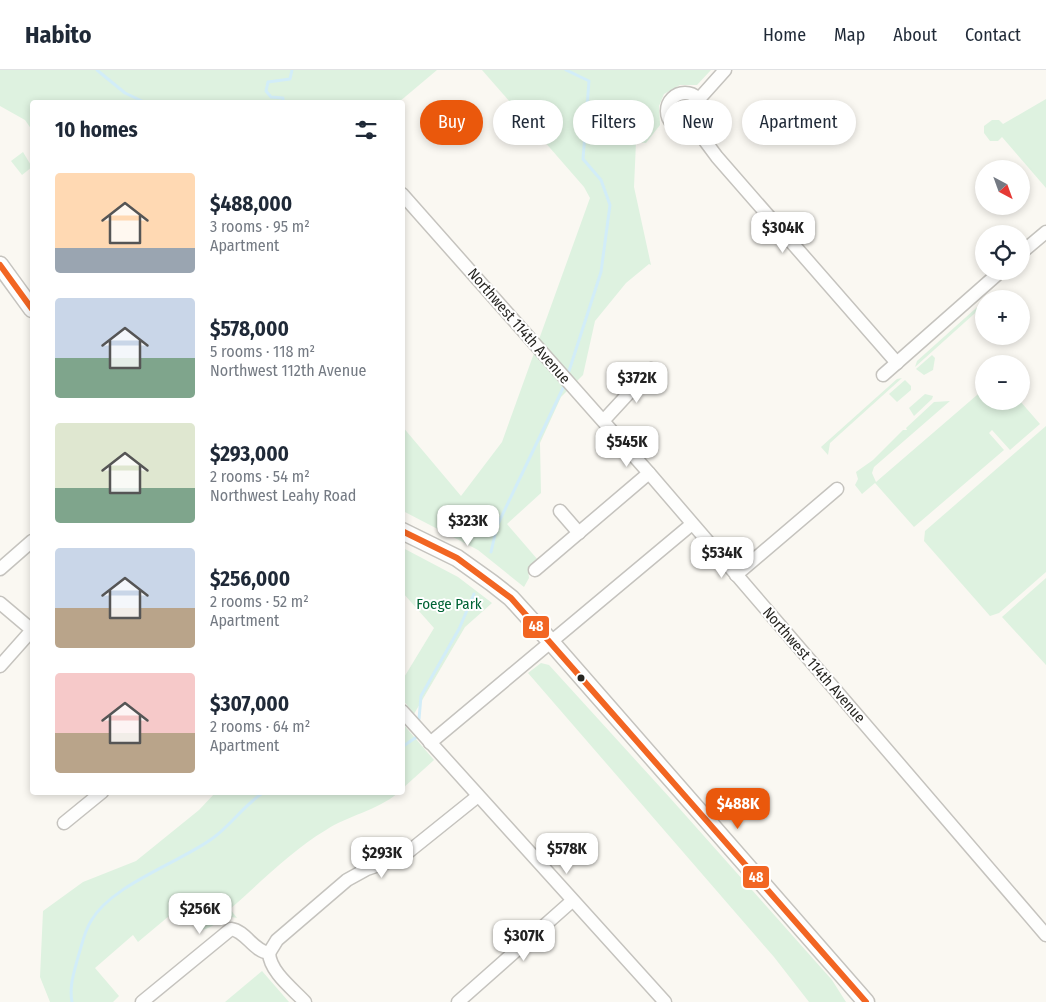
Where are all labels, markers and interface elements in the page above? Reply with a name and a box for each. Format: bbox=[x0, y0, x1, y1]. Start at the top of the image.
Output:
text: Habito bbox=[25, 21, 91, 49]
text: Home bbox=[763, 24, 806, 46]
text: Map bbox=[834, 24, 865, 46]
text: About bbox=[893, 24, 937, 46]
text: Contact bbox=[965, 24, 1021, 46]
chip: Buy bbox=[420, 100, 483, 145]
chip: Rent bbox=[493, 100, 563, 145]
chip: Filters bbox=[573, 100, 654, 145]
chip: New bbox=[664, 100, 732, 145]
chip: Apartment bbox=[742, 100, 856, 145]
icon: filters bbox=[352, 116, 380, 144]
text: 10 homes bbox=[55, 117, 138, 143]
north arrow bbox=[975, 160, 1030, 215]
map controls bbox=[975, 160, 1030, 410]
text: $488,000 bbox=[210, 191, 292, 217]
icon: home bbox=[95, 193, 155, 253]
pin: $304K bbox=[748, 212, 818, 254]
text: 3 rooms · 95 m² bbox=[210, 217, 310, 236]
text: $304K bbox=[762, 218, 804, 237]
button: locate bbox=[975, 225, 1030, 280]
text: Apartment bbox=[210, 236, 279, 255]
street label: Northwest 114th Avenue bbox=[464, 265, 574, 387]
button: + bbox=[975, 290, 1030, 345]
text: $578,000 bbox=[210, 316, 289, 342]
icon: home bbox=[95, 318, 155, 378]
text: 5 rooms · 118 m² bbox=[210, 342, 315, 361]
button: − bbox=[975, 355, 1030, 410]
text: Northwest 112th Avenue bbox=[210, 361, 366, 380]
pin: $372K bbox=[602, 362, 672, 404]
text: $372K bbox=[618, 368, 656, 387]
pin: $545K bbox=[592, 426, 662, 468]
text: $545K bbox=[606, 432, 648, 451]
text: $293,000 bbox=[210, 441, 289, 467]
icon: home bbox=[95, 443, 155, 503]
text: 2 rooms · 54 m² bbox=[210, 467, 310, 486]
text: Northwest Leahy Road bbox=[210, 486, 356, 505]
pin: $323K bbox=[433, 504, 503, 547]
text: $323K bbox=[448, 511, 488, 530]
pin: $534K bbox=[687, 536, 757, 579]
text: $534K bbox=[702, 543, 742, 562]
text: $256,000 bbox=[210, 566, 290, 592]
icon: home bbox=[95, 568, 155, 628]
text: 2 rooms · 52 m² bbox=[210, 592, 309, 611]
park label: Foege Park bbox=[416, 595, 482, 613]
street label: Northwest 114th Avenue bbox=[759, 604, 869, 726]
text: Apartment bbox=[210, 611, 279, 630]
line badge: 48 bbox=[522, 615, 550, 639]
text: 48 bbox=[529, 618, 544, 635]
unlabelled marker bbox=[576, 673, 586, 683]
text: $307,000 bbox=[210, 691, 289, 717]
icon: home bbox=[95, 693, 155, 753]
text: 2 rooms · 64 m² bbox=[210, 717, 310, 736]
text: Apartment bbox=[210, 736, 279, 755]
pin: $488K bbox=[703, 788, 773, 830]
text: $488K bbox=[717, 794, 759, 813]
pin: $578K bbox=[532, 832, 602, 875]
pin: $293K bbox=[347, 836, 417, 879]
text: $578K bbox=[547, 839, 587, 858]
text: $293K bbox=[362, 843, 402, 862]
line badge: 48 bbox=[742, 865, 770, 889]
text: 48 bbox=[749, 869, 764, 886]
pin: $256K bbox=[165, 892, 235, 935]
text: $256K bbox=[180, 899, 220, 918]
pin: $307K bbox=[489, 920, 559, 962]
text: $307K bbox=[504, 926, 544, 945]

